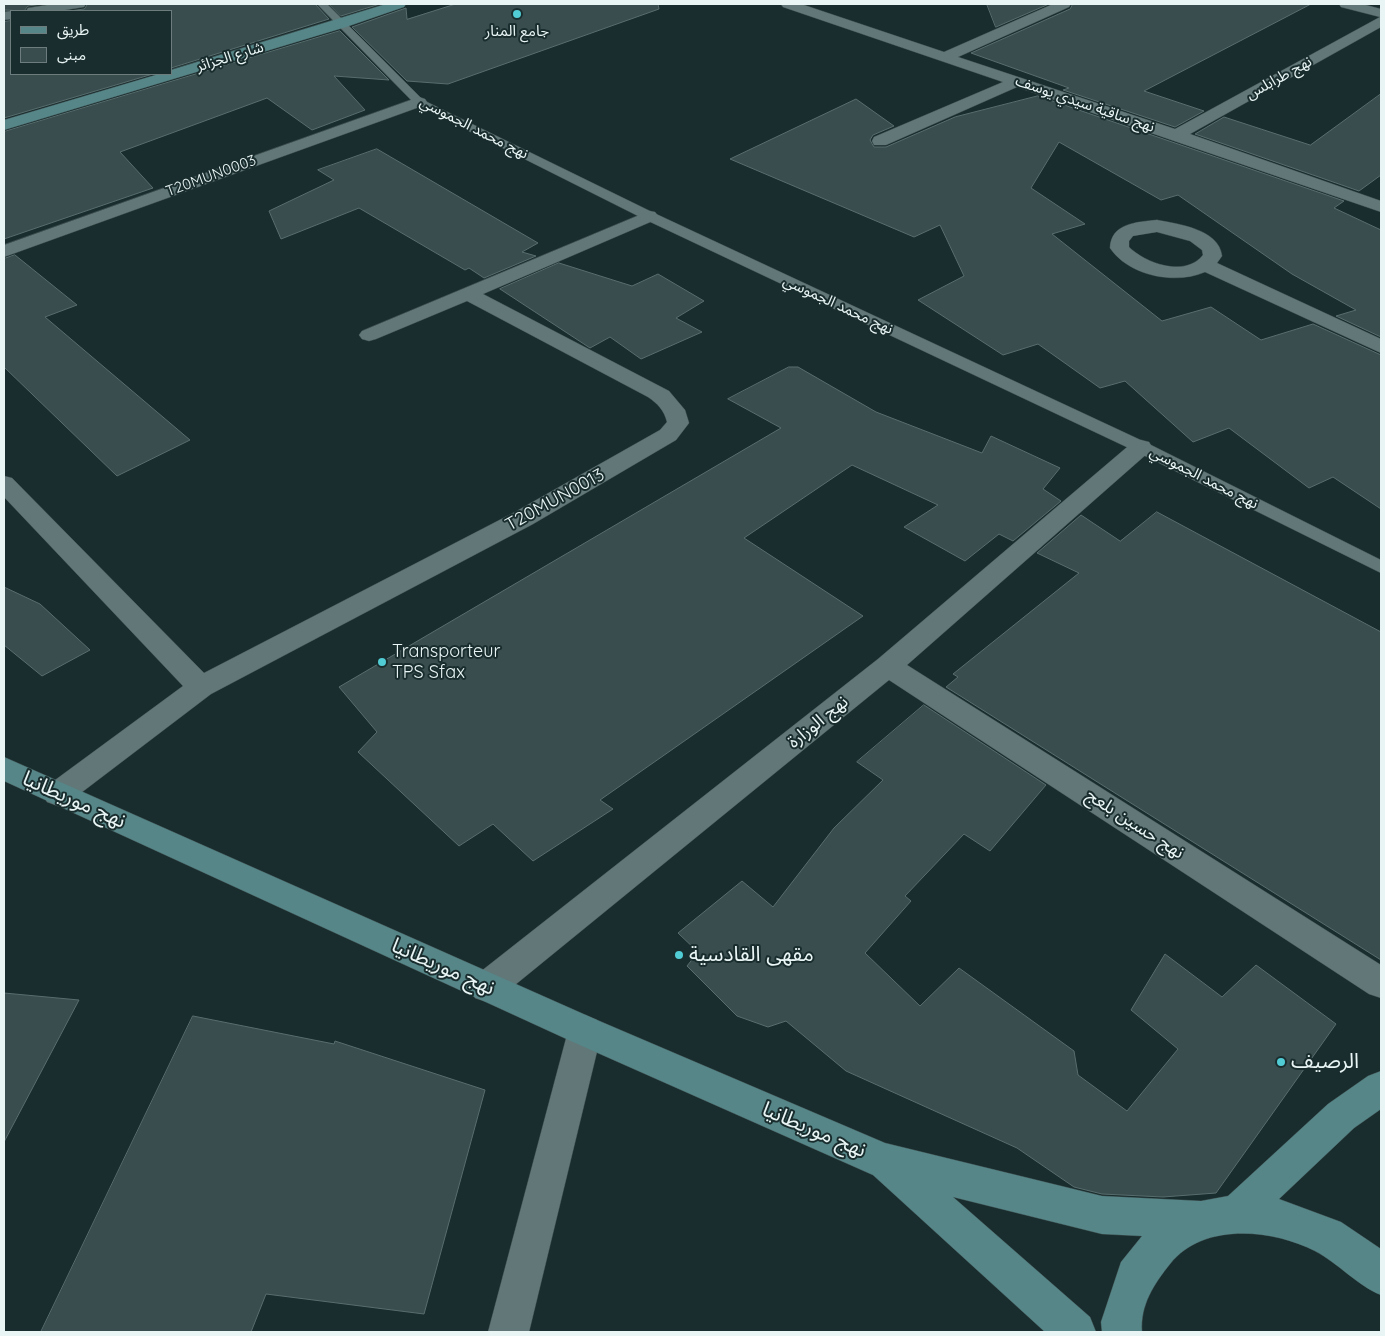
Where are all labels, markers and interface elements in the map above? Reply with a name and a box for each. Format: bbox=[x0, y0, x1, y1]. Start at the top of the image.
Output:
marker: جامع المنار bbox=[511, 8, 523, 20]
legend bbox=[10, 10, 172, 75]
text: طريق bbox=[57, 20, 89, 39]
place label: جامع المنار bbox=[485, 22, 549, 40]
street label: شارع الجزائر bbox=[194, 38, 266, 76]
text: مبنى bbox=[57, 45, 86, 64]
street label: نهج طرابلس bbox=[1243, 53, 1315, 103]
street label: نهج ساقية سيدي يوسف bbox=[1013, 72, 1157, 136]
street label: نهج محمد الجموسي bbox=[417, 93, 531, 163]
street label: T20MUN0003 bbox=[163, 151, 259, 201]
street label: نهج محمد الجموسي bbox=[780, 272, 896, 338]
street label: نهج محمد الجموسي bbox=[1147, 443, 1261, 513]
street label: T20MUN0013 bbox=[502, 464, 608, 536]
place label: Transporteur TPS Sfax bbox=[392, 641, 500, 684]
marker: Transporteur TPS Sfax bbox=[376, 656, 388, 668]
street label: نهج الوزارة bbox=[783, 691, 853, 753]
street label: نهج موريطانيا bbox=[18, 766, 130, 834]
street label: نهج حسين بلعج bbox=[1082, 784, 1188, 864]
street label: نهج موريطانيا bbox=[387, 933, 499, 1001]
place label: مقهى القادسية bbox=[689, 942, 814, 968]
marker: مقهى القادسية bbox=[673, 949, 685, 961]
place label: الرصيف bbox=[1291, 1049, 1359, 1075]
marker: الرصيف bbox=[1275, 1056, 1287, 1068]
street label: نهج موريطانيا bbox=[758, 1097, 870, 1163]

